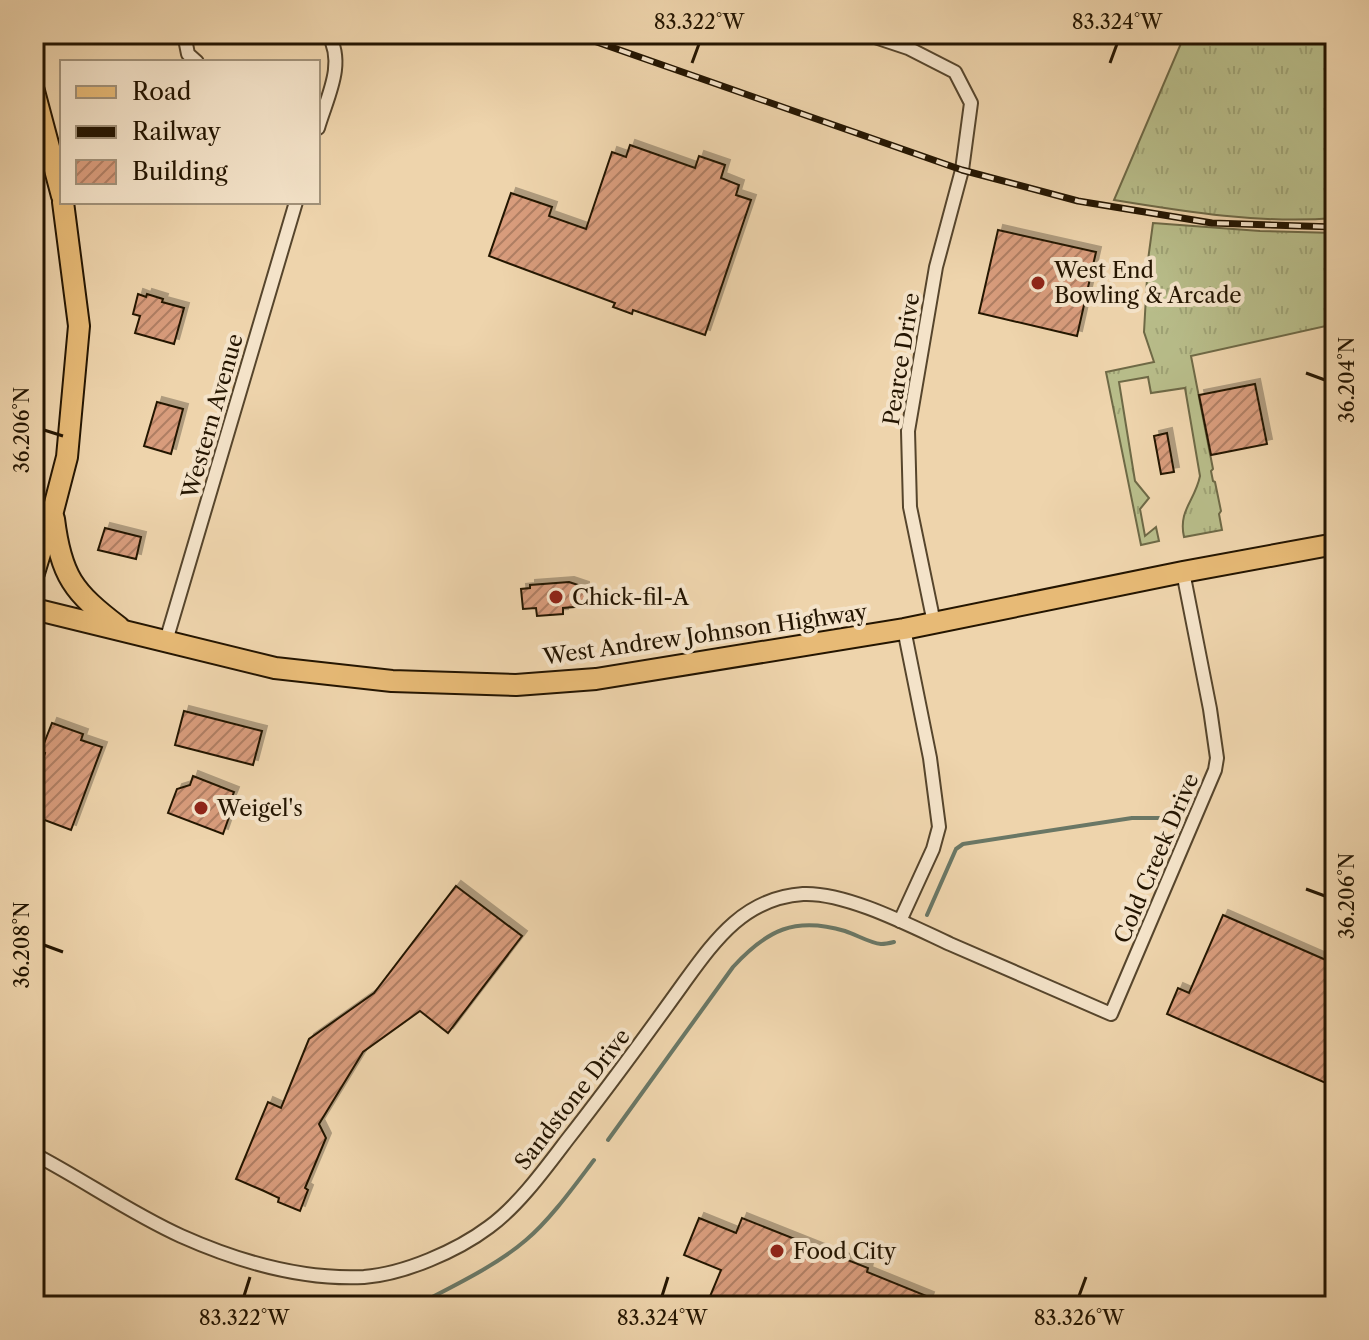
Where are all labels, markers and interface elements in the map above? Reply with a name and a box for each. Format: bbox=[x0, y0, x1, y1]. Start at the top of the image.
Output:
text: 83.322°W bbox=[654, 10, 745, 34]
text: 83.324°W bbox=[1072, 10, 1163, 34]
legend bbox=[60, 60, 320, 204]
text: Road bbox=[132, 77, 192, 106]
text: Railway bbox=[132, 117, 222, 146]
text: Building bbox=[132, 157, 228, 186]
place label: West End Bowling & Arcade bbox=[1053, 257, 1242, 309]
marker: West End Bowling & Arcade bbox=[1029, 274, 1047, 292]
street label: Pearce Drive bbox=[878, 291, 925, 427]
street label: Western Avenue bbox=[176, 331, 249, 503]
text: 36.204°N bbox=[1335, 337, 1359, 423]
text: 36.206°N bbox=[10, 387, 34, 473]
place label: Chick-fil-A bbox=[572, 584, 690, 611]
marker: Chick-fil-A bbox=[547, 588, 565, 606]
street label: West Andrew Johnson Highway bbox=[540, 598, 870, 671]
street label: Cold Creek Drive bbox=[1108, 769, 1204, 947]
place label: Weigel's bbox=[216, 795, 303, 822]
marker: Weigel's bbox=[192, 799, 210, 817]
text: 36.206°N bbox=[1335, 853, 1359, 939]
text: 36.208°N bbox=[10, 901, 34, 989]
street label: Sandstone Drive bbox=[509, 1023, 636, 1175]
place label: Food City bbox=[793, 1238, 897, 1265]
marker: Food City bbox=[768, 1242, 786, 1260]
text: 83.322°W bbox=[199, 1306, 290, 1330]
text: 83.324°W bbox=[617, 1306, 708, 1330]
text: 83.326°W bbox=[1034, 1306, 1125, 1330]

